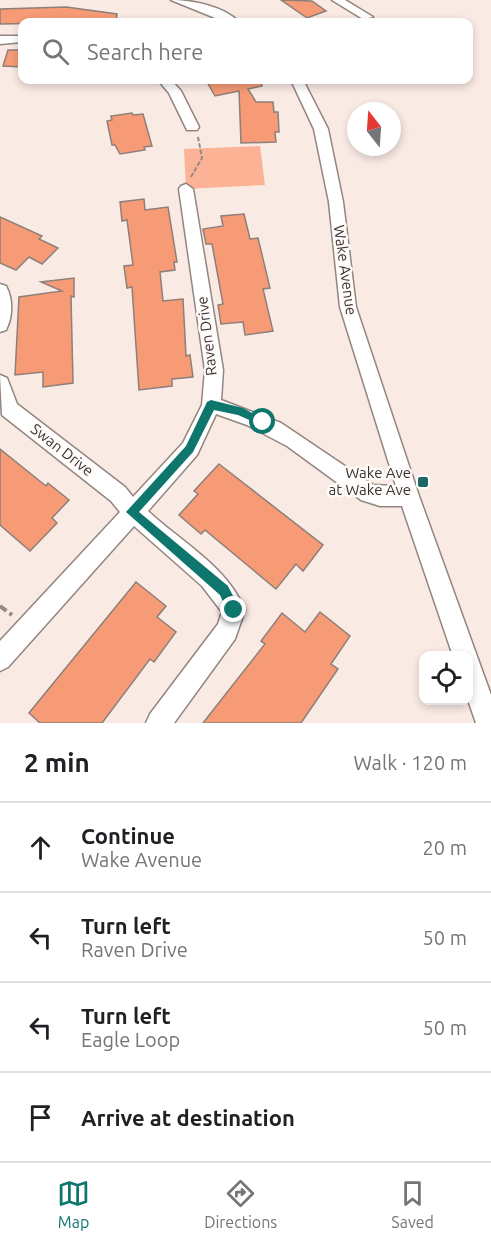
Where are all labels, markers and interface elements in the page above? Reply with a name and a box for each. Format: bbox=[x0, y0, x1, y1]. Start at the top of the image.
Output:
search box bbox=[18, 18, 473, 84]
icon: search bbox=[39, 35, 72, 68]
text: Search here bbox=[87, 39, 203, 64]
north arrow bbox=[347, 102, 401, 156]
street label: Wake Avenue bbox=[331, 224, 360, 316]
street label: Raven Drive bbox=[193, 295, 220, 377]
route start bbox=[249, 408, 275, 434]
street label: Swan Drive bbox=[28, 420, 97, 479]
place label: Wake Ave at Wake Ave bbox=[329, 464, 411, 498]
marker: Wake Ave at Wake Ave bbox=[416, 475, 430, 489]
route end bbox=[220, 596, 246, 622]
map controls bbox=[419, 651, 473, 705]
button: locate bbox=[419, 651, 473, 705]
text: 2 min bbox=[24, 748, 90, 777]
text: Walk · 120 m bbox=[354, 751, 467, 774]
text: Continue bbox=[81, 823, 175, 848]
icon: ahead bbox=[24, 831, 57, 864]
text: 20 m bbox=[423, 836, 467, 859]
text: Wake Avenue bbox=[81, 848, 202, 871]
text: Turn left bbox=[81, 913, 171, 938]
icon: left bbox=[24, 921, 57, 954]
text: 50 m bbox=[423, 926, 467, 949]
text: Raven Drive bbox=[81, 938, 188, 961]
text: Turn left bbox=[81, 1003, 171, 1028]
icon: left bbox=[24, 1011, 57, 1044]
text: 50 m bbox=[423, 1016, 467, 1039]
text: Eagle Loop bbox=[81, 1028, 180, 1051]
icon: arrive bbox=[24, 1101, 57, 1134]
text: Arrive at destination bbox=[81, 1105, 295, 1130]
tab: Map bbox=[57, 1177, 90, 1231]
tab: Directions bbox=[204, 1177, 277, 1231]
tab: Saved bbox=[391, 1177, 434, 1231]

